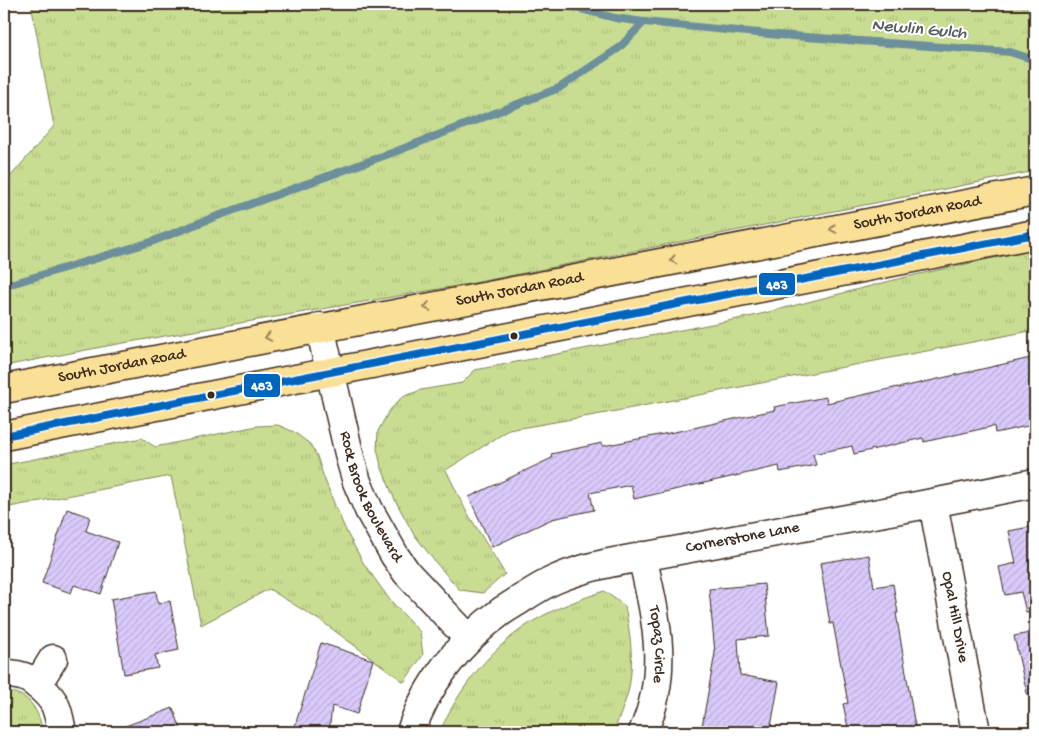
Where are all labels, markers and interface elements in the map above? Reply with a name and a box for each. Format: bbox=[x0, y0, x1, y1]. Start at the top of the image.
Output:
water label: Newlin Gulch bbox=[871, 15, 968, 45]
street label: South Jordan Road bbox=[852, 192, 984, 235]
one-way arrow bbox=[828, 224, 837, 234]
one-way arrow bbox=[669, 254, 677, 264]
street label: South Jordan Road bbox=[454, 268, 586, 312]
line badge: 483 bbox=[758, 272, 796, 296]
text: 483 bbox=[765, 278, 788, 295]
one-way arrow bbox=[423, 301, 432, 311]
unlabelled marker bbox=[509, 331, 519, 341]
one-way arrow bbox=[263, 332, 272, 342]
street label: South Jordan Road bbox=[57, 345, 189, 388]
line badge: 483 bbox=[243, 373, 281, 398]
text: 483 bbox=[250, 379, 273, 396]
unlabelled marker bbox=[206, 390, 216, 400]
street label: Rock Brook Boulevard bbox=[335, 430, 407, 568]
street label: Cornerstone Lane bbox=[684, 518, 802, 558]
street label: Opal Hill Drive bbox=[937, 570, 972, 665]
street label: Topaz Circle bbox=[643, 604, 668, 685]

